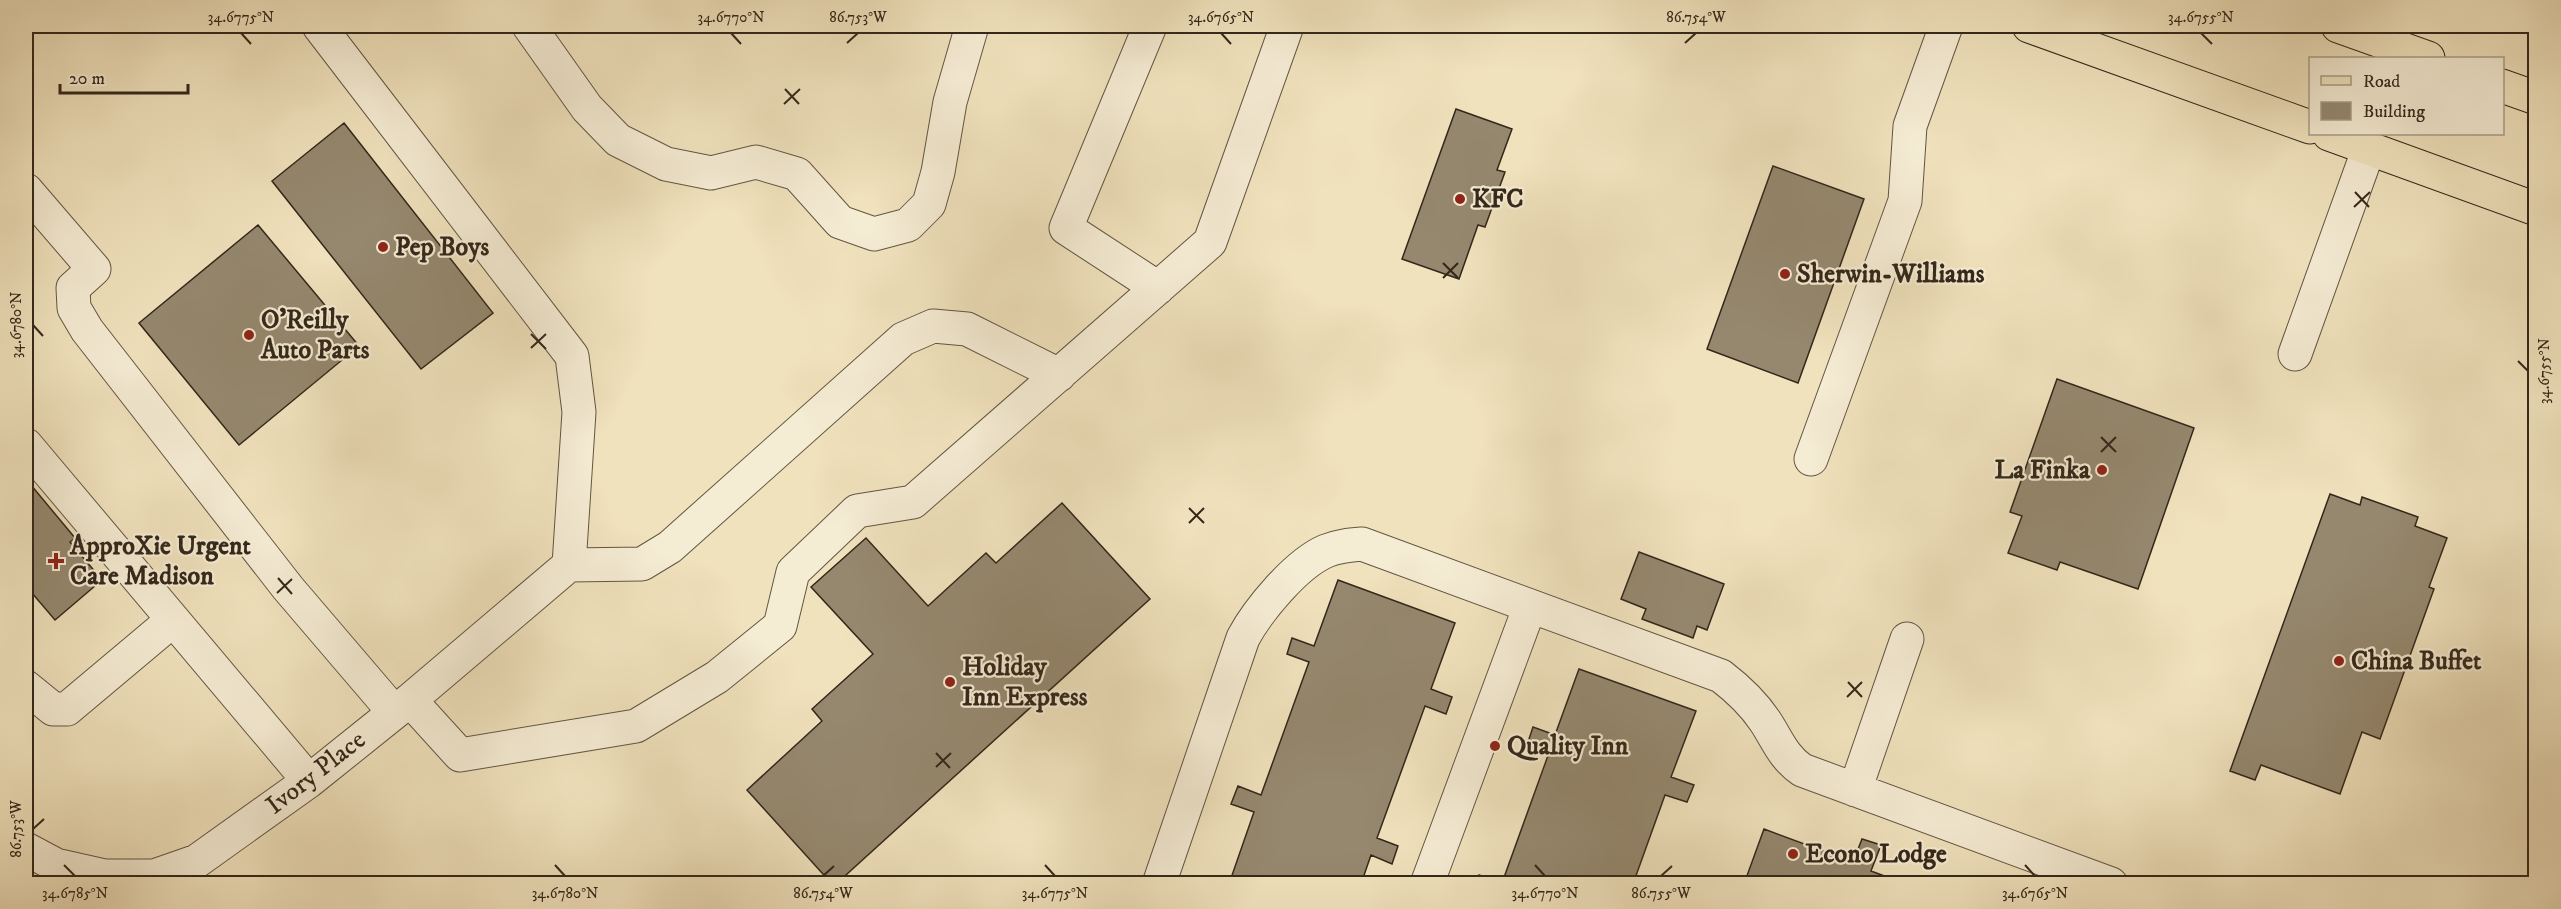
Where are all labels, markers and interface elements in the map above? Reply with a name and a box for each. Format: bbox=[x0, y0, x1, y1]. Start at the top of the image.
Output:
text: 34.6775°N bbox=[208, 8, 274, 27]
text: 34.6770°N bbox=[698, 8, 764, 27]
text: 86.753°W bbox=[829, 8, 887, 27]
text: 34.6765°N bbox=[1188, 8, 1254, 27]
text: 86.754°W bbox=[1666, 8, 1726, 27]
text: 34.6755°N bbox=[2168, 8, 2234, 27]
scale bar bbox=[60, 57, 188, 95]
legend bbox=[2309, 57, 2504, 135]
text: 20 m bbox=[69, 68, 105, 90]
text: Road bbox=[2363, 71, 2400, 93]
text: Building bbox=[2363, 101, 2425, 123]
place label: KFC bbox=[1472, 183, 1524, 216]
marker: KFC bbox=[1453, 192, 1467, 206]
place label: Pep Boys bbox=[395, 231, 490, 264]
marker: Pep Boys bbox=[376, 240, 390, 254]
place label: Sherwin-Williams bbox=[1797, 258, 1985, 291]
marker: Sherwin-Williams bbox=[1778, 267, 1792, 281]
text: 34.6780°N bbox=[7, 292, 26, 358]
place label: O'Reilly Auto Parts bbox=[260, 304, 370, 367]
marker: O'Reilly Auto Parts bbox=[242, 328, 256, 342]
text: 34.6755°N bbox=[2535, 338, 2554, 404]
place label: La Finka bbox=[1994, 454, 2091, 487]
marker: La Finka bbox=[2095, 463, 2109, 477]
place label: ApproXie Urgent Care Madison bbox=[69, 530, 251, 593]
marker: ApproXie Urgent Care Madison bbox=[47, 552, 65, 570]
place label: China Buffet bbox=[2351, 645, 2482, 678]
place label: Holiday Inn Express bbox=[962, 651, 1088, 714]
marker: China Buffet bbox=[2332, 654, 2346, 668]
marker: Holiday Inn Express bbox=[943, 675, 957, 689]
street label: Ivory Place bbox=[260, 724, 372, 822]
place label: Quality Inn bbox=[1507, 730, 1629, 763]
marker: Quality Inn bbox=[1488, 739, 1502, 753]
text: 86.753°W bbox=[7, 800, 26, 858]
place label: Econo Lodge bbox=[1805, 838, 1947, 871]
marker: Econo Lodge bbox=[1786, 847, 1800, 861]
text: 34.6785°N bbox=[42, 884, 108, 903]
text: 34.6780°N bbox=[532, 884, 598, 903]
text: 86.754°W bbox=[793, 884, 853, 903]
text: 34.6775°N bbox=[1022, 884, 1088, 903]
text: 34.6770°N bbox=[1512, 884, 1578, 903]
text: 86.755°W bbox=[1631, 884, 1691, 903]
text: 34.6765°N bbox=[2002, 884, 2068, 903]

